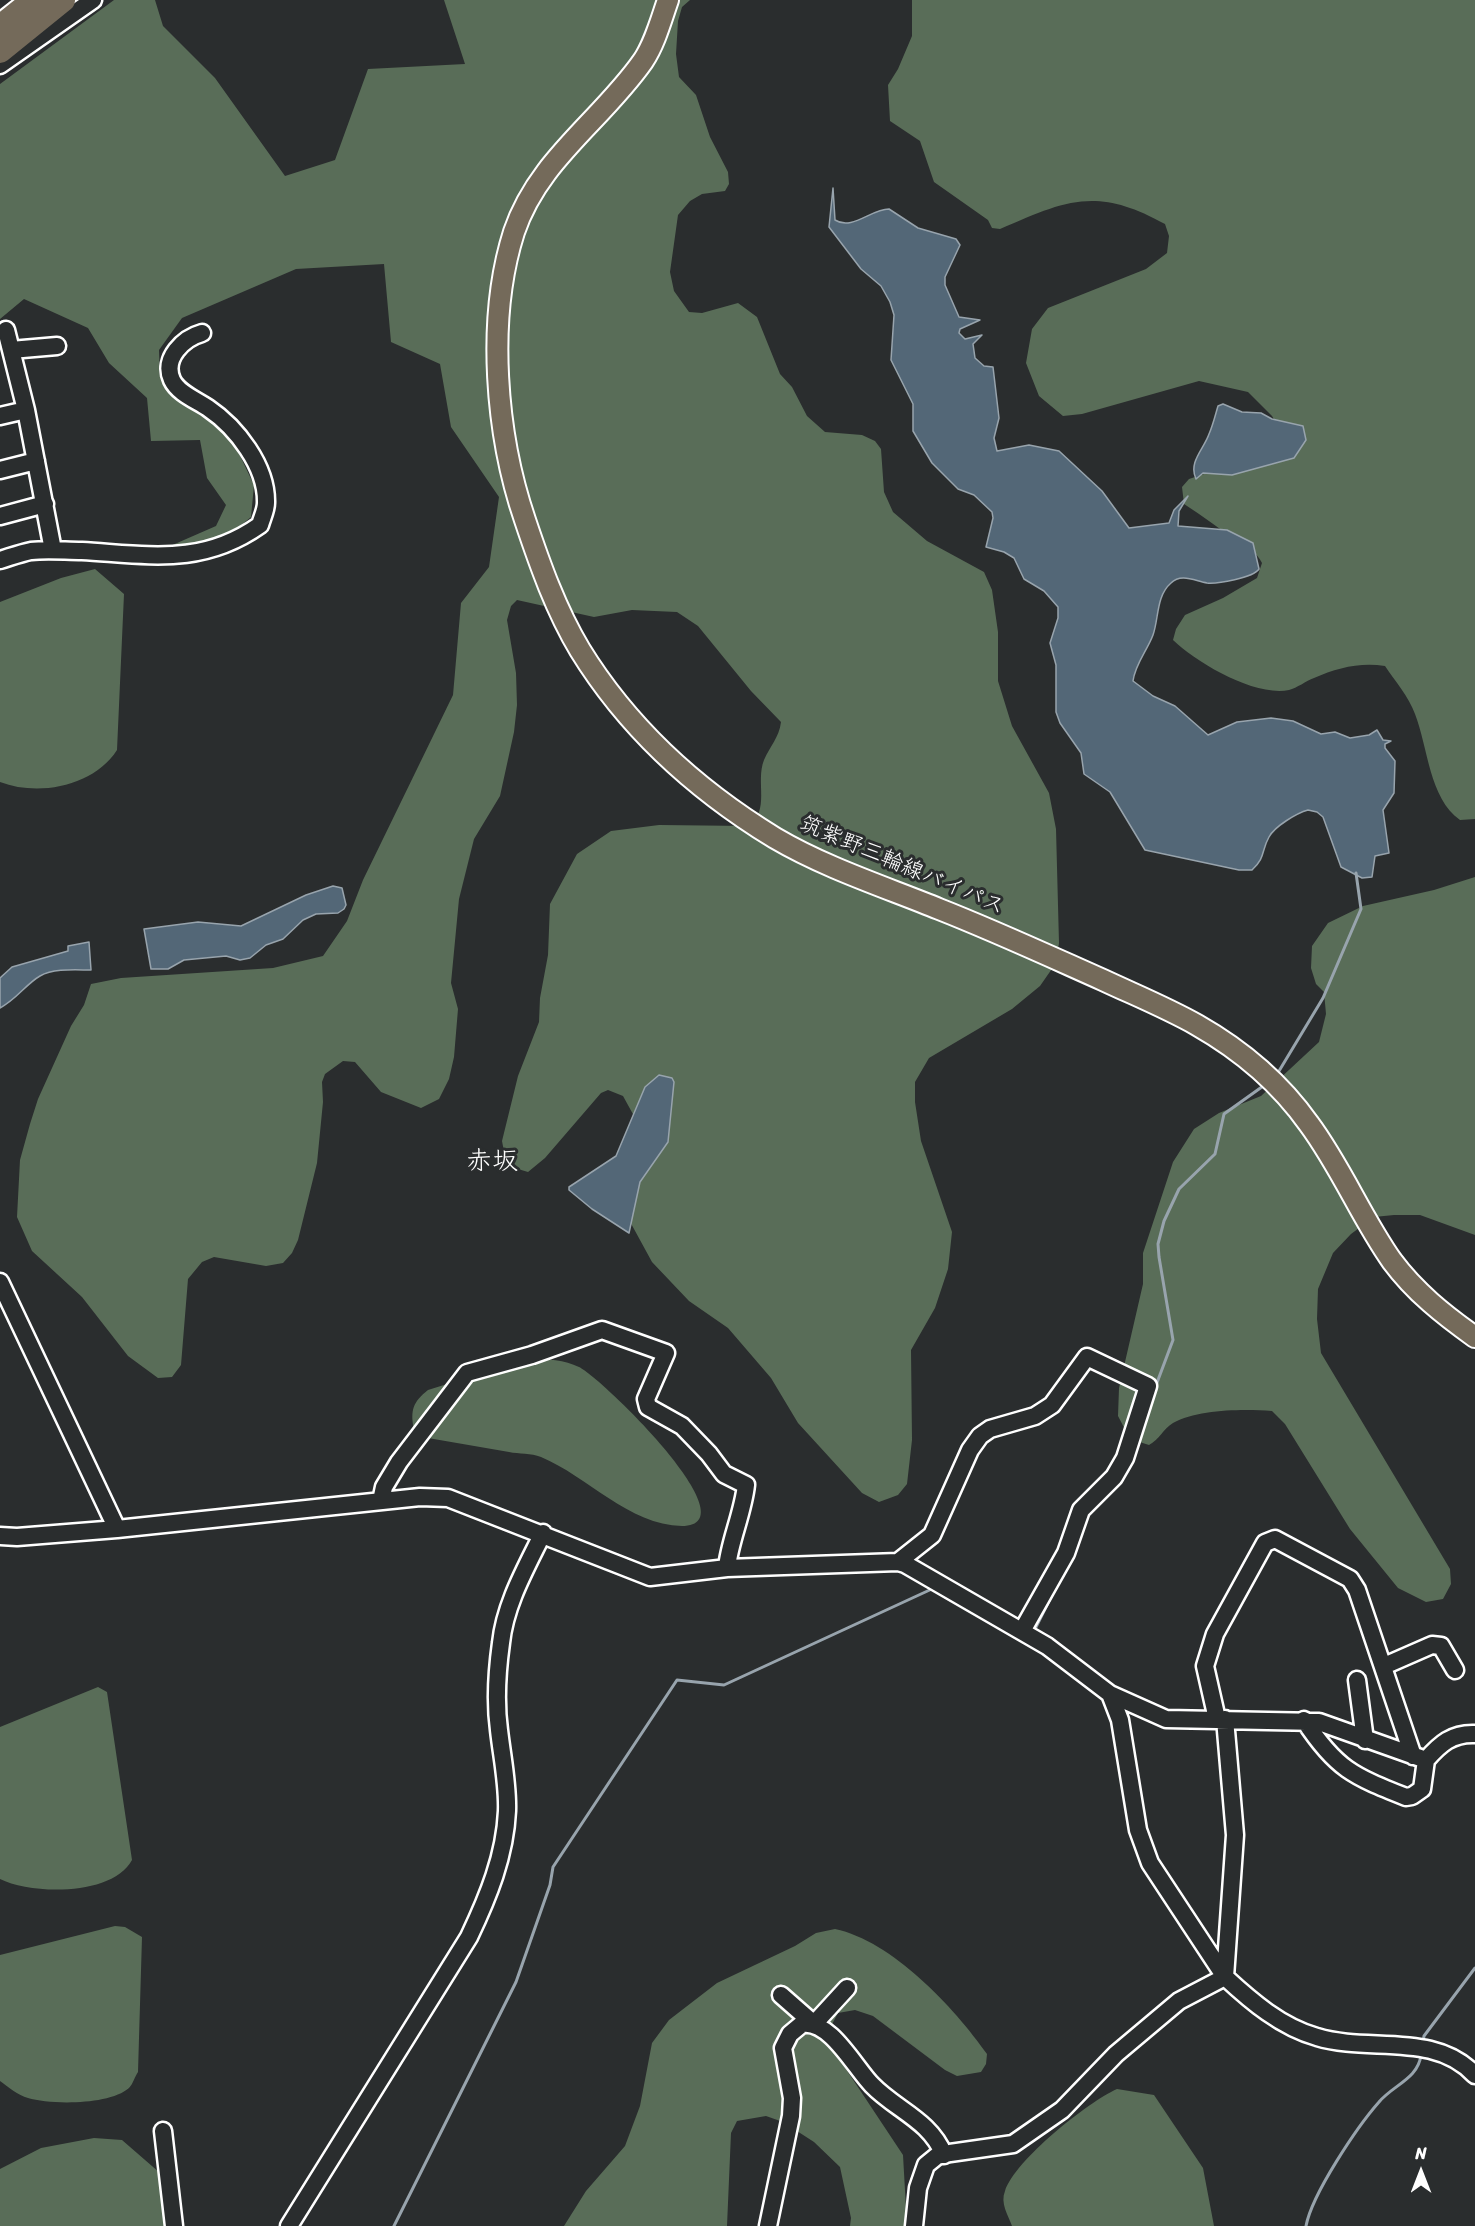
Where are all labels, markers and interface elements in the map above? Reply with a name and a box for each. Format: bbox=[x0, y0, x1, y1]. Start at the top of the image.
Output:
street label: 筑紫野三輪線バイパス bbox=[796, 811, 1008, 921]
district label: 赤坂 bbox=[466, 1146, 518, 1178]
text: N bbox=[1415, 2139, 1427, 2168]
north arrow bbox=[1391, 2142, 1451, 2202]

